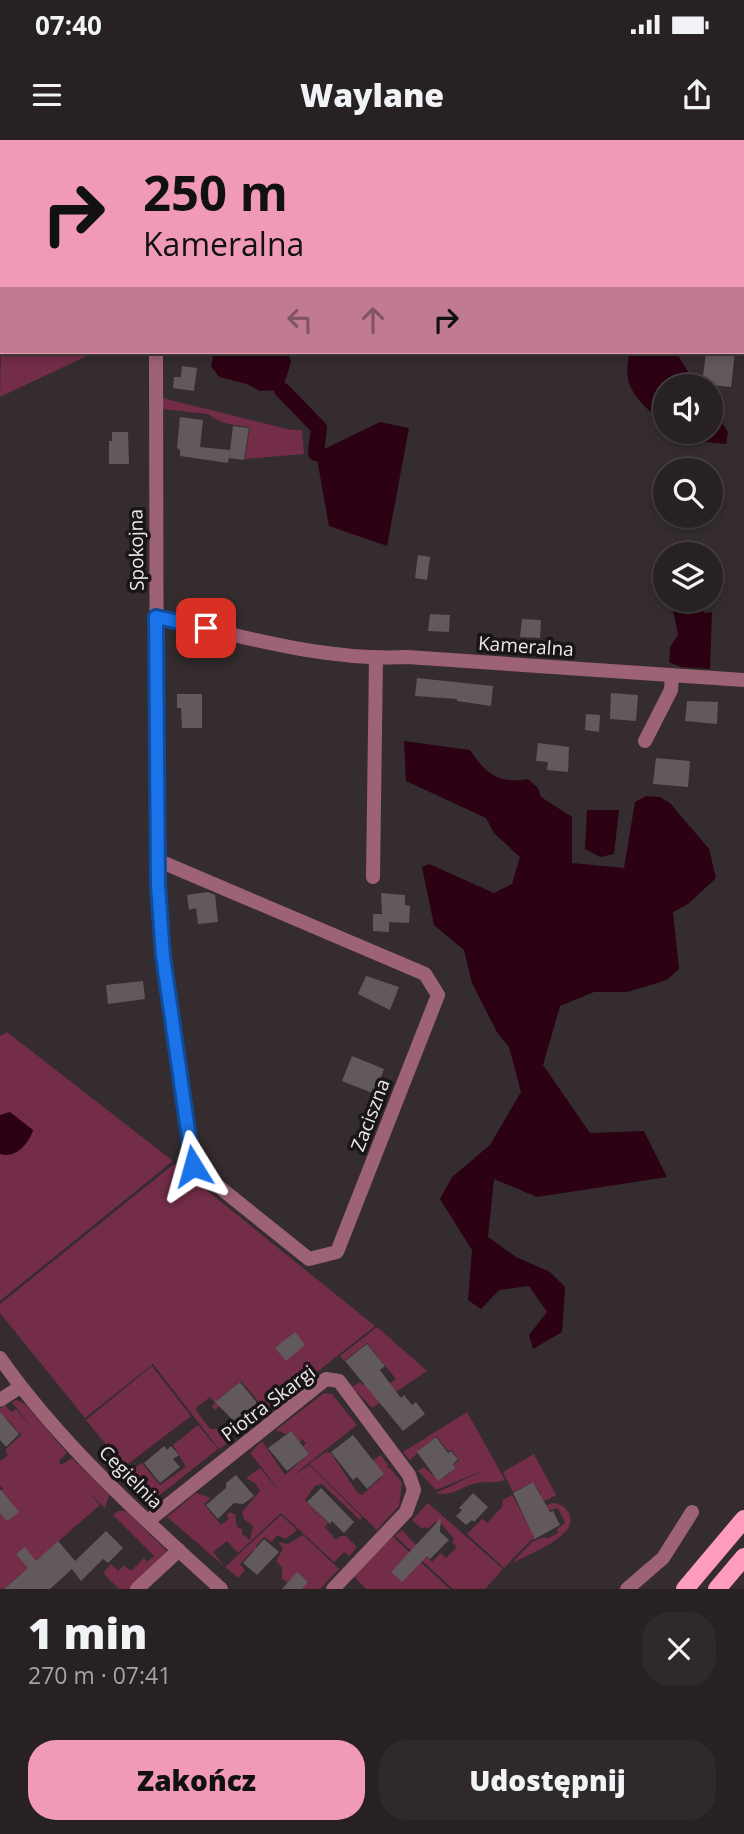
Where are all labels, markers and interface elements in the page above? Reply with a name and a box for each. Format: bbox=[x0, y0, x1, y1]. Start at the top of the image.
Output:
text: 07:40 bbox=[35, 7, 102, 43]
text: Waylane bbox=[300, 73, 444, 116]
icon: menu bbox=[28, 76, 66, 114]
icon: share bbox=[678, 76, 716, 114]
text: 250 m bbox=[143, 159, 288, 225]
icon: right bbox=[28, 168, 119, 259]
text: Kameralna bbox=[143, 222, 304, 265]
icon: left bbox=[281, 301, 319, 339]
icon: ahead bbox=[354, 301, 392, 339]
icon: right bbox=[427, 301, 465, 339]
map controls bbox=[653, 374, 723, 612]
button: sound bbox=[653, 374, 723, 444]
button: search bbox=[653, 458, 723, 528]
street label: Spokojna bbox=[122, 509, 150, 591]
button: layers bbox=[653, 542, 723, 612]
pin bbox=[176, 598, 236, 658]
icon: arrive bbox=[187, 609, 225, 647]
street label: Kameralna bbox=[477, 630, 575, 662]
street label: Zaciszna bbox=[344, 1075, 396, 1155]
position arrow bbox=[156, 1129, 230, 1203]
street label: Piotra Skargi bbox=[216, 1359, 320, 1447]
street label: Cegielnia bbox=[93, 1439, 169, 1515]
text: 1 min bbox=[28, 1604, 147, 1661]
button: close bbox=[642, 1612, 716, 1686]
text: 270 m · 07:41 bbox=[28, 1659, 171, 1691]
button: Zakończ bbox=[28, 1740, 365, 1820]
button: Udostępnij bbox=[379, 1740, 716, 1820]

